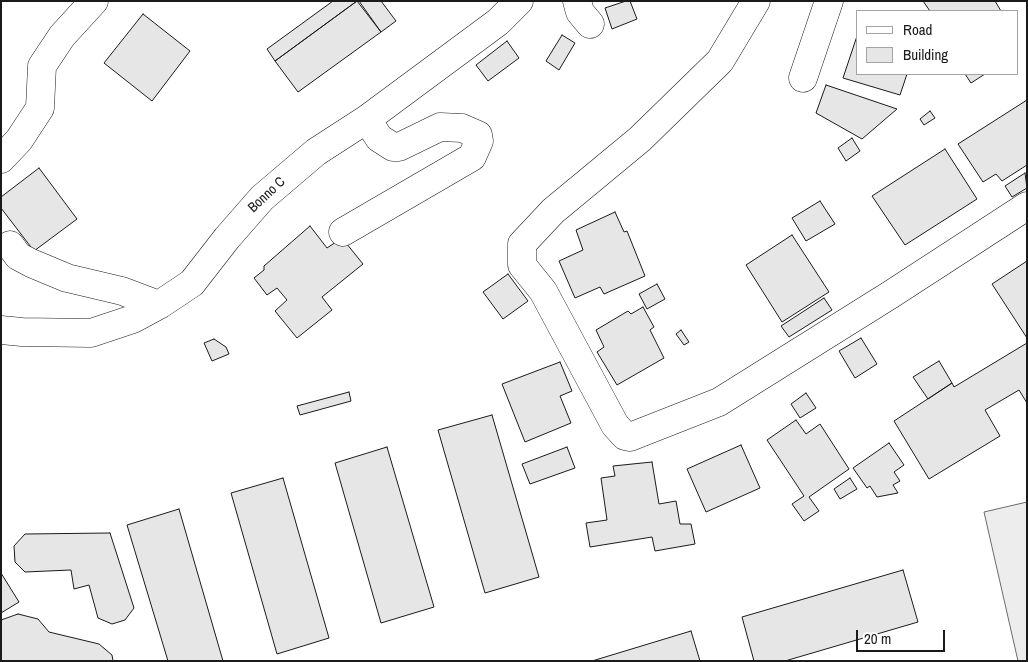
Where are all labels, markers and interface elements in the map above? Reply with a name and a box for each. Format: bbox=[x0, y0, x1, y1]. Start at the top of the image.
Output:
legend bbox=[856, 10, 1018, 75]
text: Road bbox=[903, 19, 932, 40]
text: Building bbox=[903, 44, 948, 65]
street label: Bonno C bbox=[245, 174, 289, 216]
scale bar bbox=[858, 620, 947, 652]
text: 20 m bbox=[864, 628, 891, 649]

